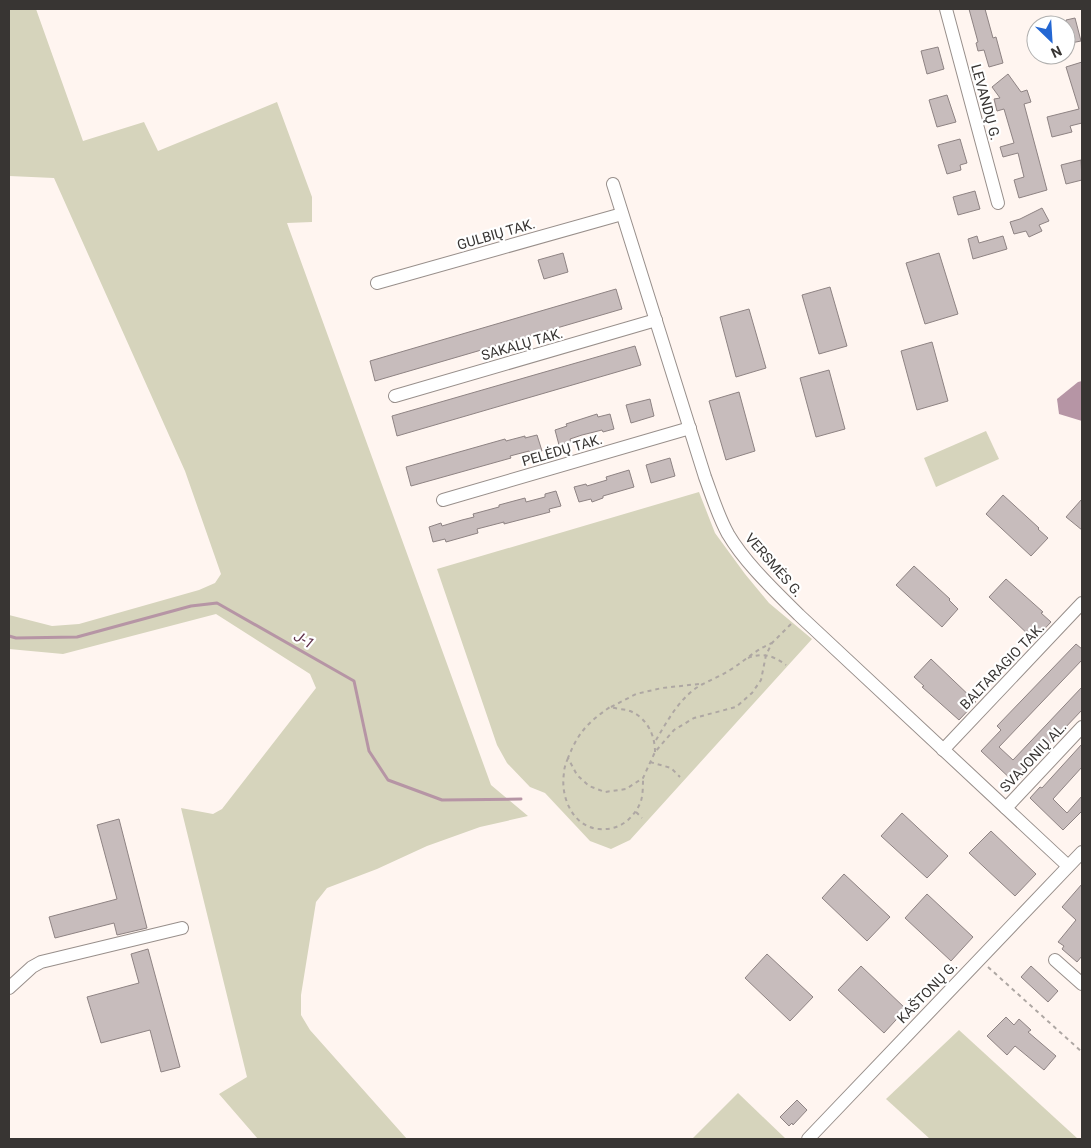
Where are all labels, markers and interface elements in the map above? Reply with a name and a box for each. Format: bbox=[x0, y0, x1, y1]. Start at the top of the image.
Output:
north arrow bbox=[1026, 15, 1076, 65]
text: N bbox=[1049, 42, 1064, 61]
street label: LEVANDŲ G. bbox=[968, 62, 1004, 142]
street label: GULBIŲ TAK. bbox=[455, 215, 537, 253]
street label: SAKALŲ TAK. bbox=[479, 325, 565, 363]
street label: PELĖDŲ TAK. bbox=[520, 431, 604, 469]
street label: VERSMĖS G. bbox=[742, 530, 806, 600]
street label: BALTARAGIO TAK. bbox=[957, 620, 1047, 712]
water label: J-1 bbox=[291, 627, 317, 653]
street label: SVAJONIŲ AL. bbox=[996, 719, 1070, 795]
street label: KAŠTONŲ G. bbox=[893, 957, 960, 1026]

